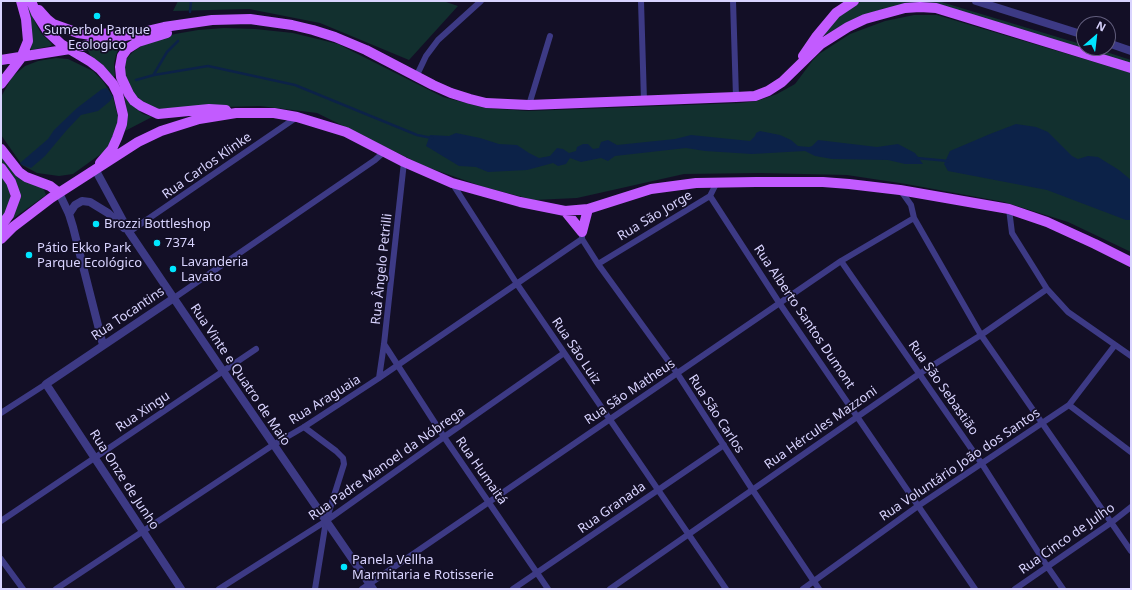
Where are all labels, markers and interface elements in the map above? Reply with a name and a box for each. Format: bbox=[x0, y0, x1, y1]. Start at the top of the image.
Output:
marker: Sumerbol Parque Ecologico bbox=[92, 11, 102, 21]
north arrow bbox=[1076, 16, 1116, 56]
text: N bbox=[1094, 17, 1109, 35]
place label: Sumerbol Parque Ecologico bbox=[44, 22, 150, 53]
street label: Rua Carlos Klinke bbox=[159, 129, 255, 203]
street label: Rua São Jorge bbox=[615, 188, 695, 244]
street label: Rua Ângelo Petrilli bbox=[368, 213, 396, 325]
place label: Brozzi Bottleshop bbox=[104, 216, 211, 232]
marker: Brozzi Bottleshop bbox=[91, 219, 101, 229]
place label: 7374 bbox=[165, 235, 195, 251]
marker: 7374 bbox=[152, 238, 162, 248]
place label: Pátio Ekko Park Parque Ecológico bbox=[37, 240, 142, 271]
street label: Rua Alberto Santos Dumont bbox=[750, 242, 858, 392]
marker: Pátio Ekko Park Parque Ecológico bbox=[24, 250, 34, 260]
place label: Lavanderia Lavato bbox=[181, 254, 248, 285]
marker: Lavanderia Lavato bbox=[168, 264, 178, 274]
street label: Rua Tocantins bbox=[88, 284, 168, 344]
street label: Rua Vinte e Quatro de Maio bbox=[187, 301, 293, 449]
street label: Rua São Luiz bbox=[548, 315, 604, 387]
street label: Rua São Sebastião bbox=[905, 338, 981, 438]
street label: Rua São Matheus bbox=[582, 356, 678, 428]
street label: Rua Araguaia bbox=[286, 372, 364, 428]
street label: Rua São Carlos bbox=[685, 372, 747, 456]
street label: Rua Hércules Mazzoni bbox=[762, 383, 880, 473]
street label: Rua Xingu bbox=[113, 388, 173, 436]
street label: Rua Padre Manoel da Nóbrega bbox=[306, 404, 468, 524]
street label: Rua Voluntário João dos Santos bbox=[877, 405, 1043, 525]
street label: Rua Onze de Junho bbox=[86, 427, 162, 533]
street label: Rua Humaitá bbox=[452, 434, 510, 508]
street label: Rua Granada bbox=[575, 479, 649, 537]
street label: Rua Cinco de Julho bbox=[1016, 500, 1118, 578]
place label: Panela Vellha Marmitaria e Rotisserie bbox=[352, 552, 494, 583]
marker: Panela Vellha Marmitaria e Rotisserie bbox=[339, 562, 349, 572]

